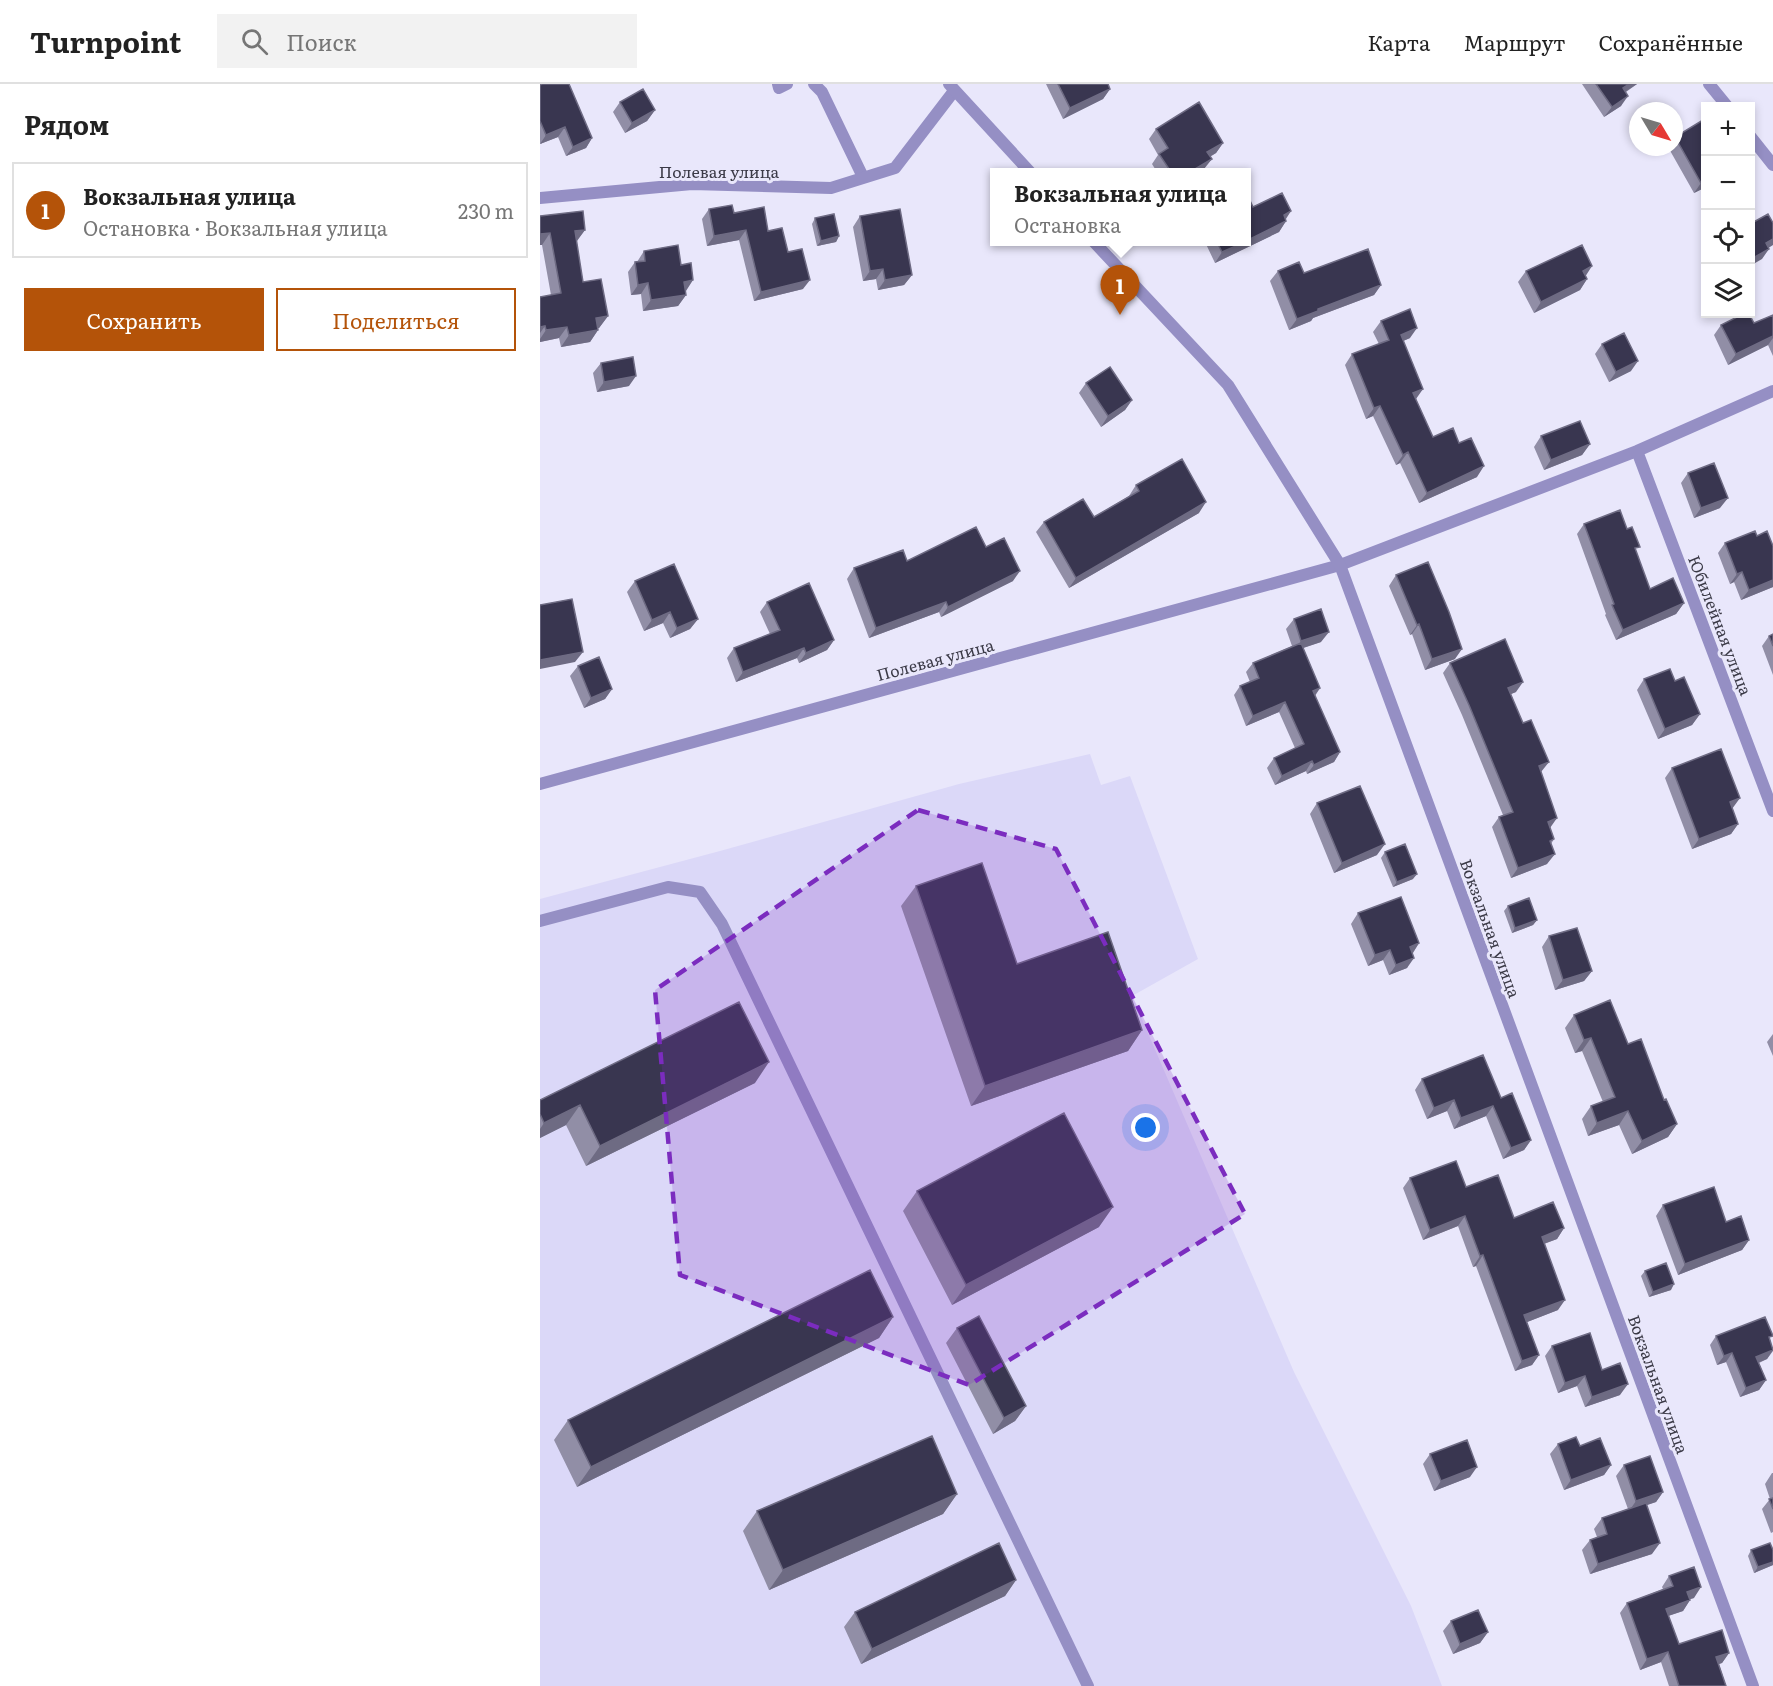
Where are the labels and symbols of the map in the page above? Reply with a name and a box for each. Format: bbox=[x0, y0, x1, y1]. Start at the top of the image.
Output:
north arrow bbox=[1629, 102, 1683, 156]
street label: Полевая улица bbox=[659, 159, 780, 183]
pin: 1 bbox=[1100, 266, 1140, 315]
street label: Юбилейная улица bbox=[1683, 551, 1759, 699]
street label: Полевая улица bbox=[874, 632, 997, 686]
street label: Вокзальная улица bbox=[1455, 855, 1527, 1001]
your location bbox=[1131, 1113, 1160, 1142]
street label: Вокзальная улица bbox=[1623, 1311, 1695, 1457]

